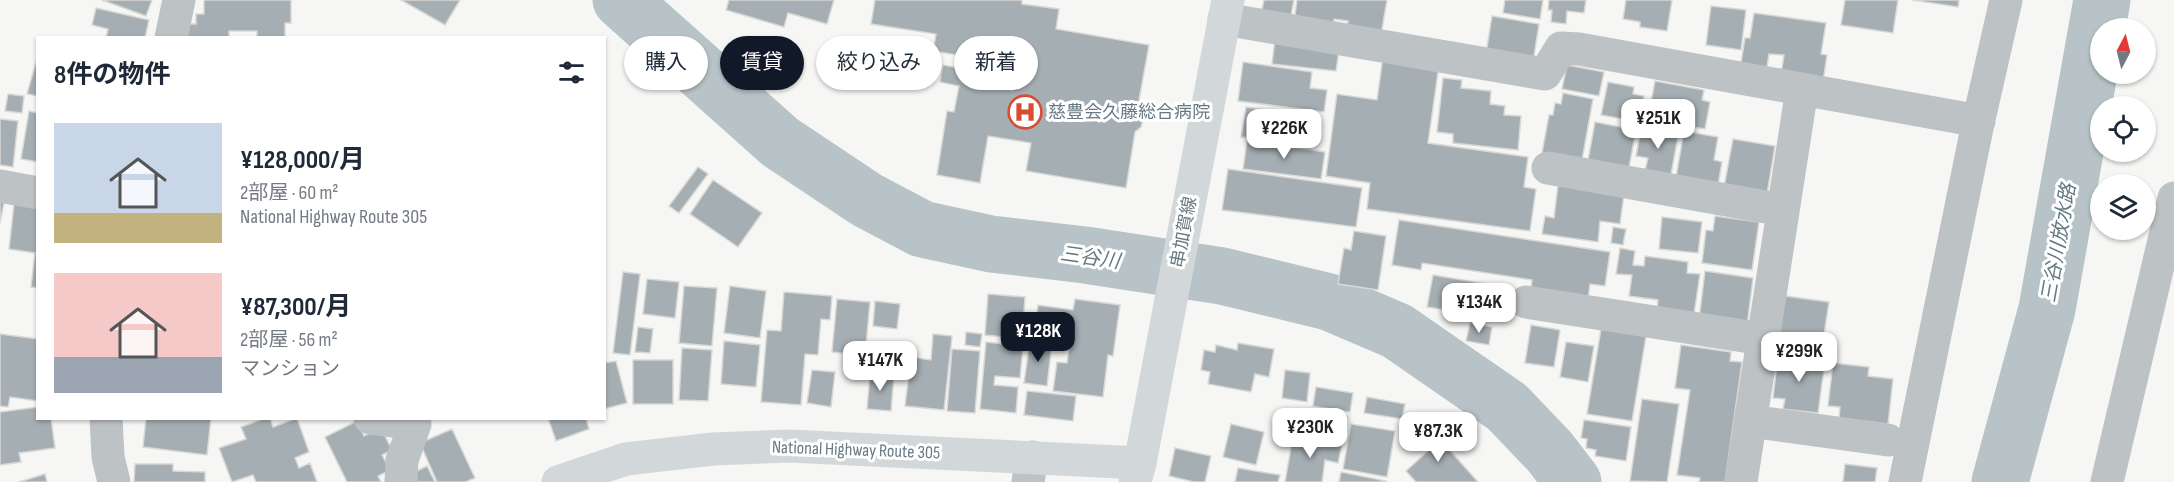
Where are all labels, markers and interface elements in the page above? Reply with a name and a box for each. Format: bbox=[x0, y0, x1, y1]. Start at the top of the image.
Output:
north arrow bbox=[2090, 18, 2156, 84]
map controls bbox=[2090, 18, 2156, 240]
chip: 購入 bbox=[624, 36, 708, 90]
chip: 賃貸 bbox=[720, 36, 804, 90]
chip: 絞り込み bbox=[816, 36, 942, 90]
chip: 新着 bbox=[954, 36, 1038, 90]
icon: filters bbox=[555, 56, 588, 89]
text: 8件の物件 bbox=[54, 60, 170, 91]
hospital icon: 慈豊会久藤総合病院 bbox=[1007, 94, 1043, 130]
button: locate bbox=[2090, 96, 2156, 162]
pin: ¥251K bbox=[1616, 99, 1700, 150]
place label: 慈豊会久藤総合病院 bbox=[1048, 102, 1210, 123]
text: ¥251K bbox=[1635, 106, 1681, 130]
pin: ¥226K bbox=[1242, 109, 1326, 160]
text: ¥226K bbox=[1260, 116, 1308, 140]
text: ¥128,000/月 bbox=[240, 145, 365, 176]
icon: home bbox=[102, 147, 174, 219]
button: layers bbox=[2090, 174, 2156, 240]
water label: 三谷川放水路 bbox=[2037, 180, 2082, 304]
text: 2部屋 · 60 m² bbox=[240, 181, 339, 205]
street label: 串加賀線 bbox=[1167, 195, 1201, 269]
text: National Highway Route 305 bbox=[240, 205, 427, 229]
water label: 三谷川 bbox=[1059, 242, 1123, 274]
pin: ¥134K bbox=[1437, 283, 1521, 334]
text: ¥134K bbox=[1456, 290, 1502, 314]
text: ¥87,300/月 bbox=[240, 292, 351, 323]
icon: home bbox=[102, 297, 174, 369]
pin: ¥128K bbox=[996, 312, 1080, 363]
text: ¥128K bbox=[1015, 319, 1061, 343]
text: 2部屋 · 56 m² bbox=[240, 328, 338, 352]
pin: ¥299K bbox=[1757, 332, 1841, 383]
text: ¥299K bbox=[1775, 339, 1823, 363]
pin: ¥147K bbox=[838, 341, 922, 392]
text: ¥147K bbox=[857, 348, 903, 372]
text: マンション bbox=[240, 357, 340, 381]
pin: ¥230K bbox=[1268, 408, 1352, 459]
pin: ¥87.3K bbox=[1389, 412, 1487, 463]
text: ¥230K bbox=[1286, 415, 1334, 439]
text: ¥87.3K bbox=[1413, 419, 1463, 443]
street label: National Highway Route 305 bbox=[771, 437, 941, 463]

